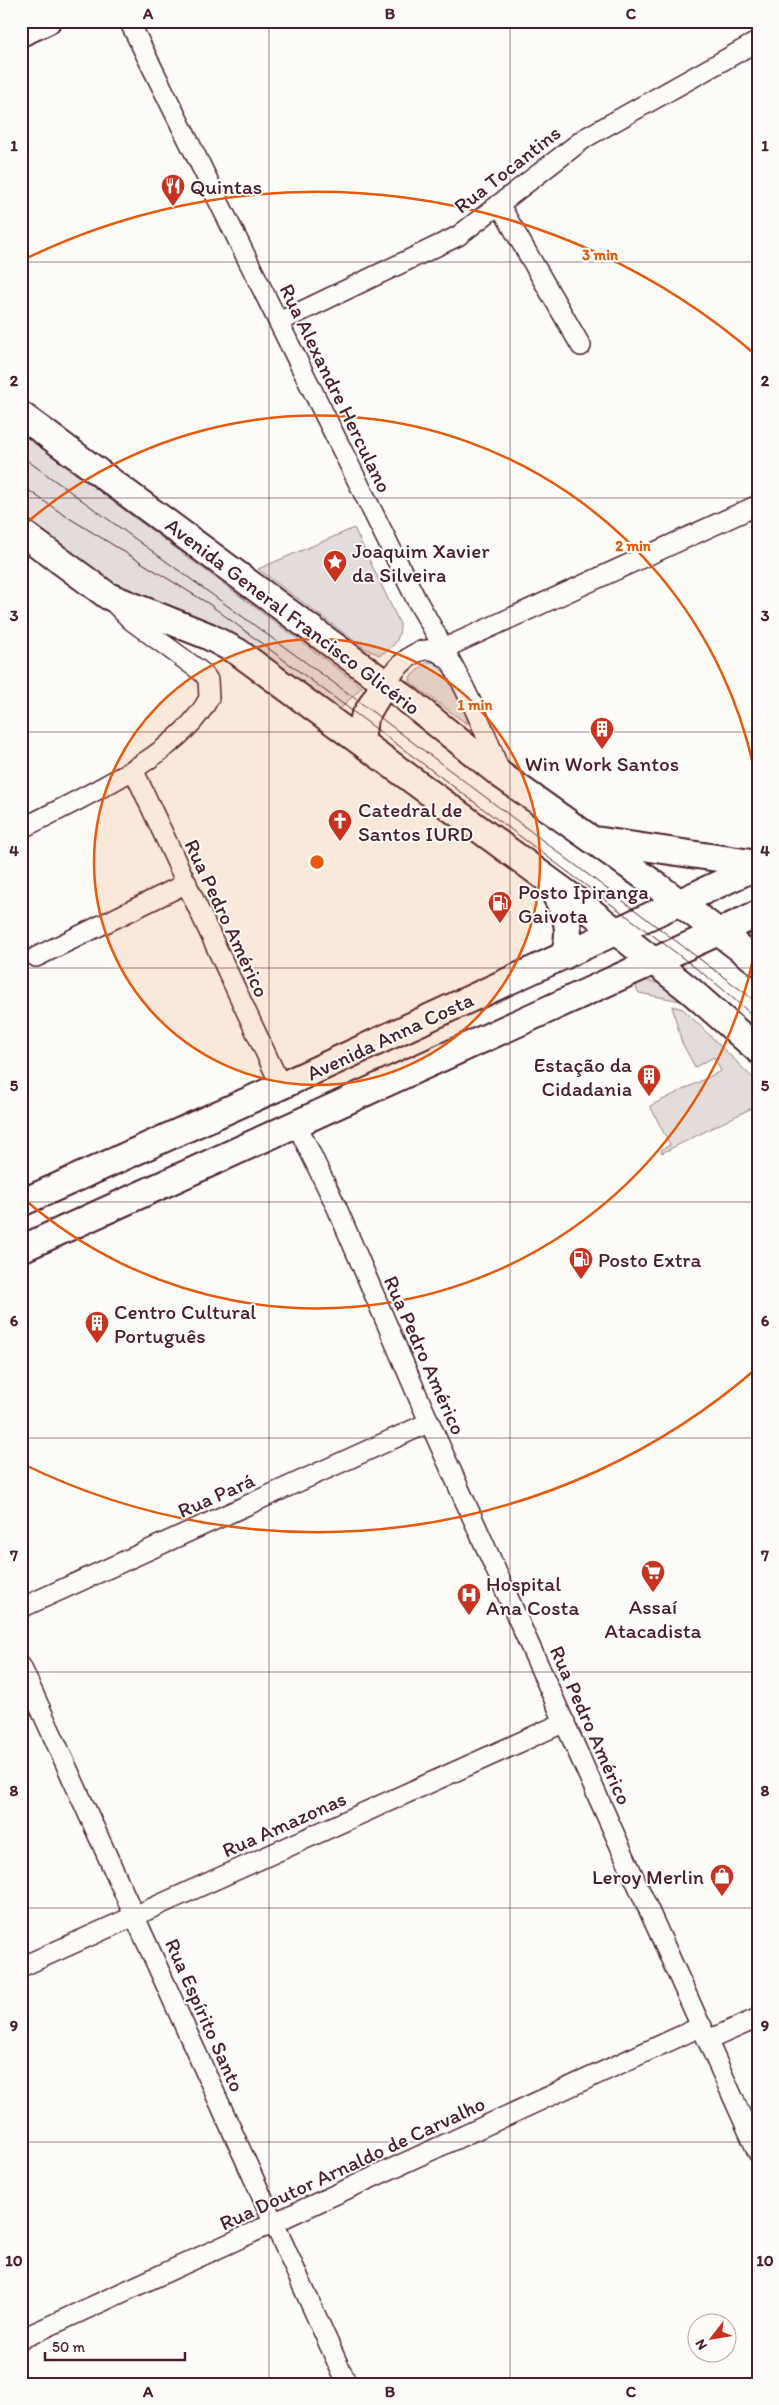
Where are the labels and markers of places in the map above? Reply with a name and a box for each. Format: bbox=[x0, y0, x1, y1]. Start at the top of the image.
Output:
restaurant icon: Quintas bbox=[160, 173, 186, 207]
place label: Quintas bbox=[190, 174, 262, 199]
place label: Joaquim Xavier da Silveira bbox=[352, 538, 490, 587]
place icon: Joaquim Xavier da Silveira bbox=[322, 549, 348, 583]
building icon: Win Work Santos bbox=[589, 716, 615, 750]
place label: Win Work Santos bbox=[525, 751, 679, 776]
place label: Catedral de Santos IURD bbox=[358, 797, 473, 846]
church icon: Catedral de Santos IURD bbox=[327, 808, 353, 842]
centre of rings bbox=[308, 853, 326, 871]
place label: Posto Ipiranga Gaivota bbox=[518, 879, 649, 928]
fuel station icon: Posto Ipiranga Gaivota bbox=[487, 890, 513, 924]
place label: Estação da Cidadania bbox=[534, 1052, 632, 1101]
building icon: Estação da Cidadania bbox=[636, 1063, 662, 1097]
fuel station icon: Posto Extra bbox=[568, 1246, 594, 1280]
place label: Posto Extra bbox=[598, 1247, 702, 1272]
place label: Centro Cultural Português bbox=[114, 1299, 256, 1348]
building icon: Centro Cultural Português bbox=[84, 1310, 110, 1344]
supermarket icon: Assaí Atacadista bbox=[640, 1559, 666, 1593]
place label: Hospital Ana Costa bbox=[486, 1571, 579, 1620]
hospital icon: Hospital Ana Costa bbox=[456, 1582, 482, 1616]
place label: Assaí Atacadista bbox=[604, 1594, 702, 1643]
shop icon: Leroy Merlin bbox=[709, 1863, 735, 1897]
place label: Leroy Merlin bbox=[592, 1864, 704, 1889]

